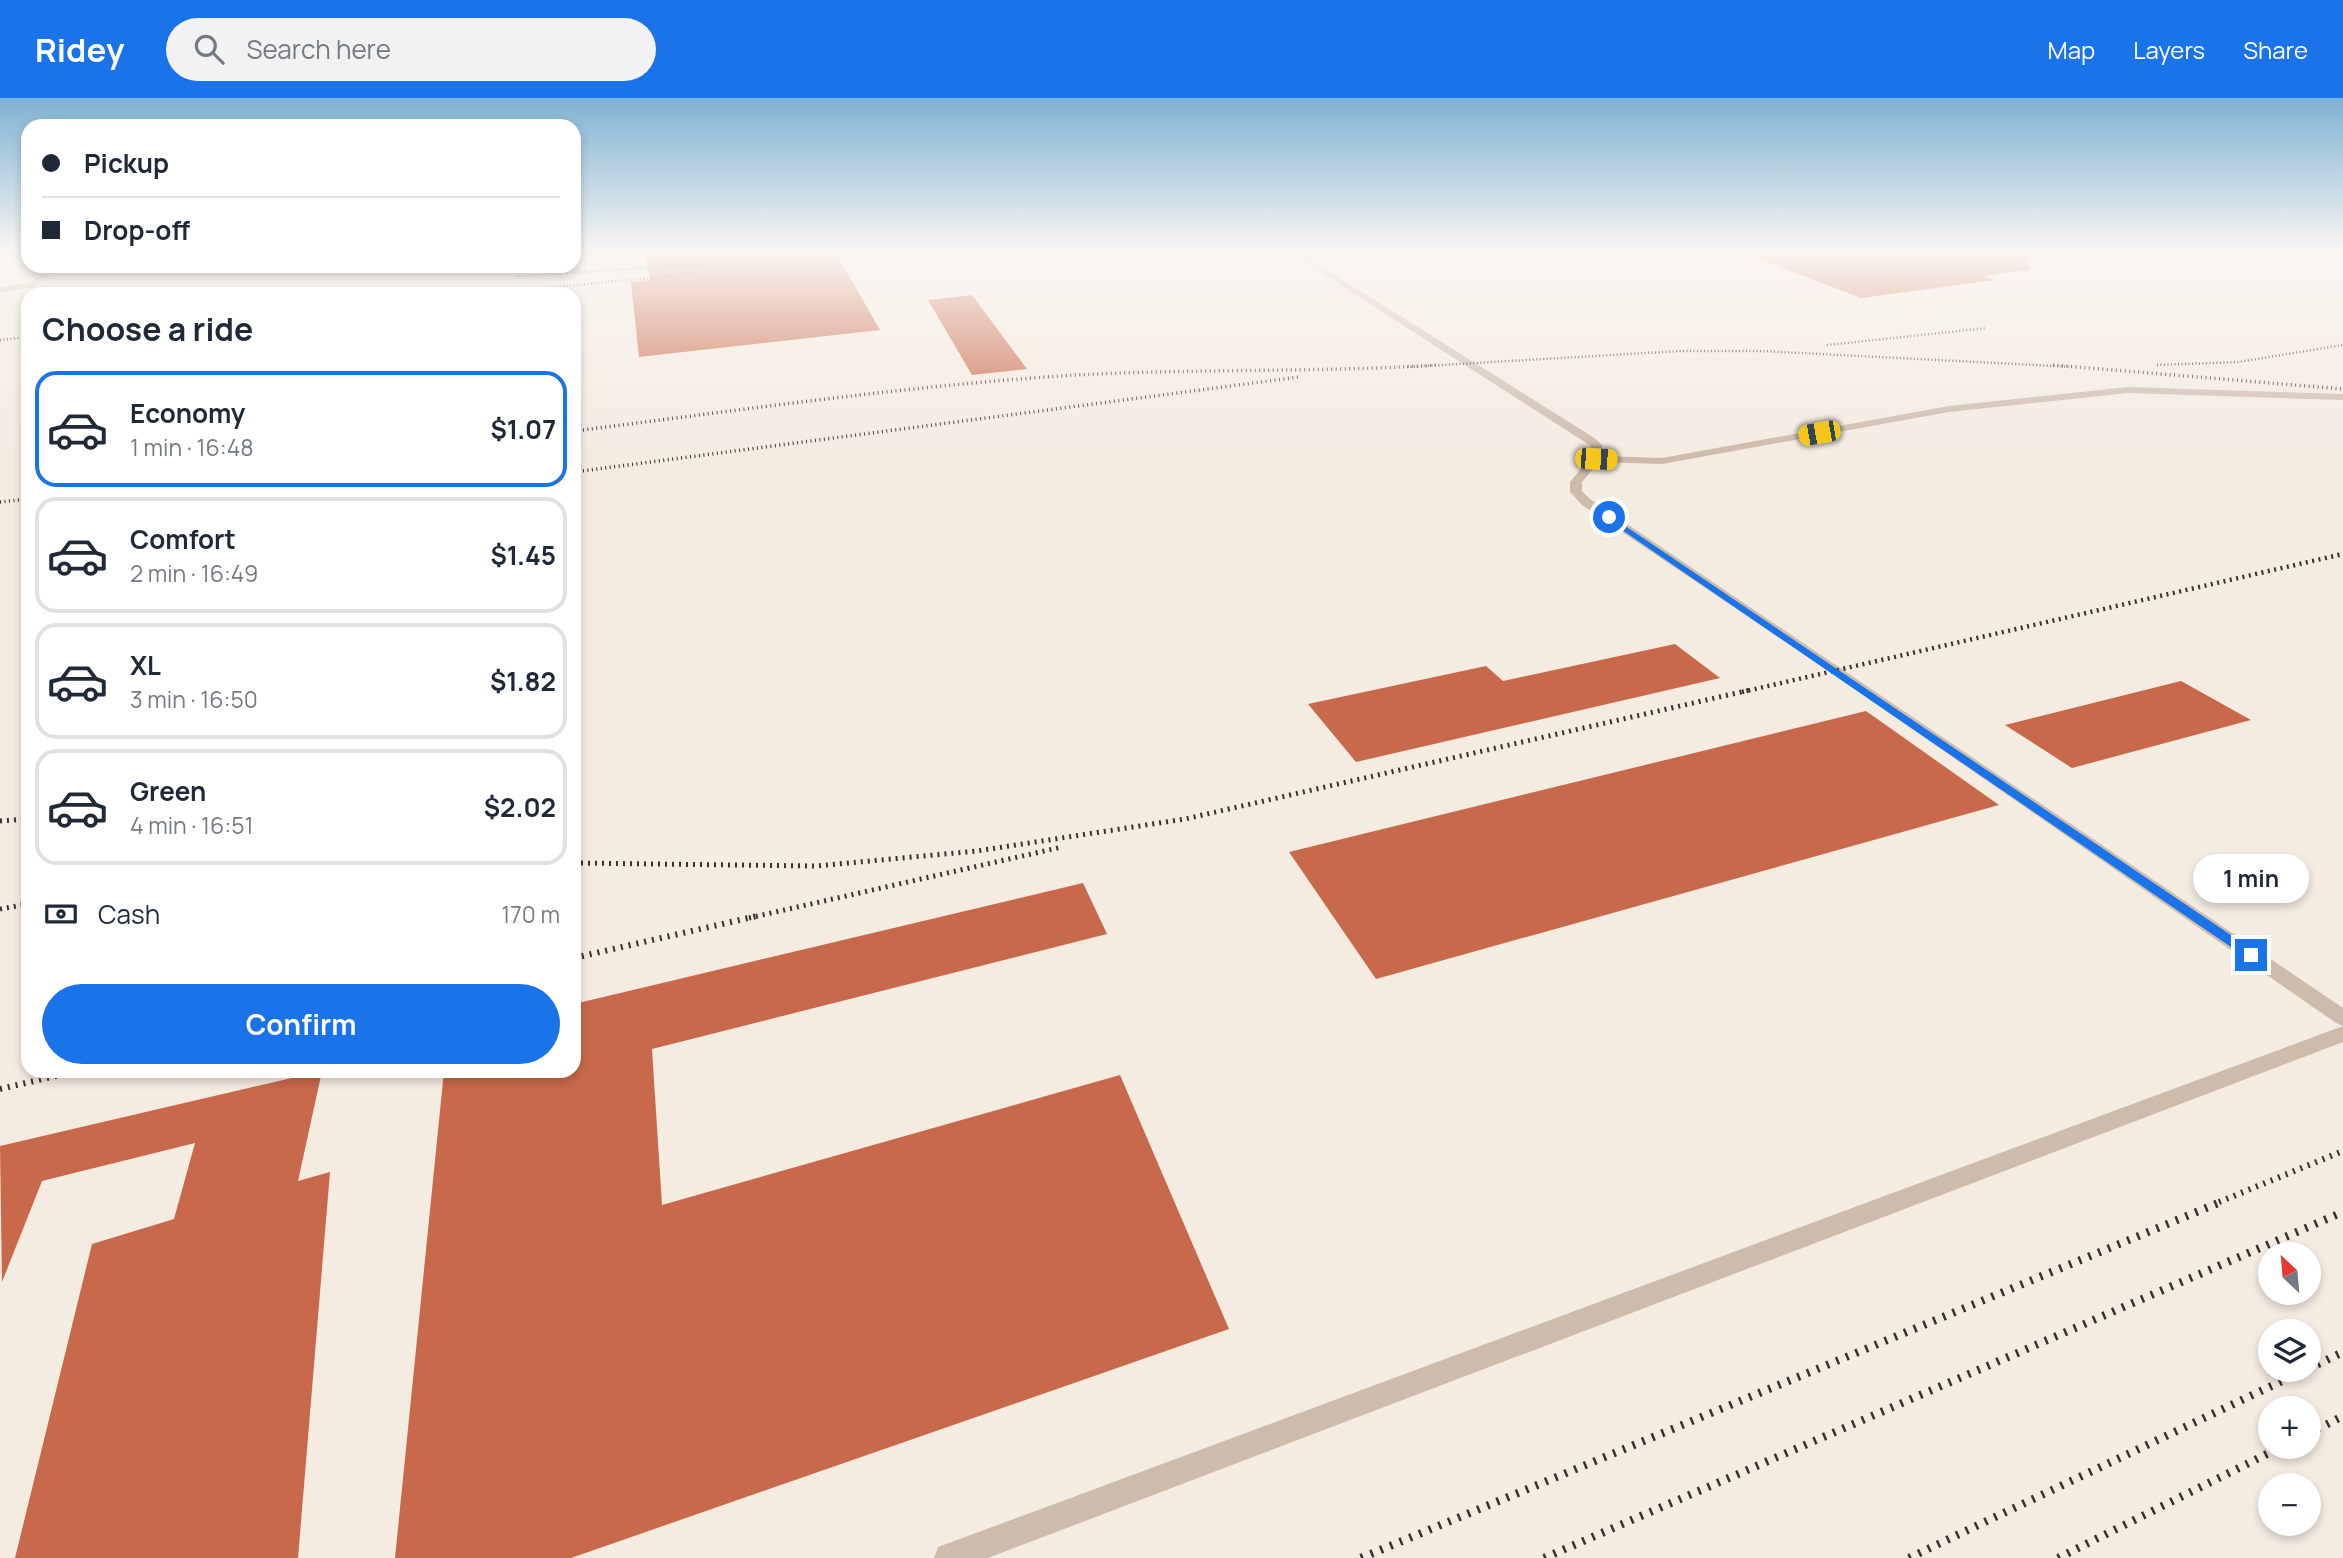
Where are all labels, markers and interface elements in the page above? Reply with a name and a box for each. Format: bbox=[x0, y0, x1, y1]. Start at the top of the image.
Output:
search box bbox=[166, 18, 656, 81]
text: Ridey bbox=[35, 27, 124, 72]
icon: search bbox=[190, 30, 228, 68]
text: Search here bbox=[246, 31, 391, 67]
text: Map bbox=[2048, 33, 2095, 66]
text: Layers bbox=[2133, 33, 2205, 66]
text: Share bbox=[2243, 33, 2308, 66]
text: Pickup bbox=[84, 145, 169, 181]
text: Drop-off bbox=[84, 212, 190, 248]
text: Choose a ride bbox=[42, 307, 253, 351]
text: Economy bbox=[130, 395, 245, 431]
icon: car bbox=[46, 398, 109, 461]
text: $1.07 bbox=[490, 411, 556, 447]
car bbox=[1797, 419, 1842, 447]
text: 1 min · 16:48 bbox=[130, 431, 254, 463]
car bbox=[1575, 448, 1618, 470]
route start bbox=[1593, 501, 1625, 533]
text: Comfort bbox=[130, 521, 236, 557]
icon: car bbox=[46, 524, 109, 587]
text: $1.45 bbox=[490, 537, 556, 573]
text: 2 min · 16:49 bbox=[130, 557, 258, 589]
text: XL bbox=[130, 647, 161, 683]
icon: car bbox=[46, 650, 109, 713]
text: $1.82 bbox=[490, 663, 556, 699]
text: 3 min · 16:50 bbox=[130, 683, 258, 715]
text: Green bbox=[130, 773, 206, 809]
icon: car bbox=[46, 776, 109, 839]
text: $2.02 bbox=[484, 789, 556, 825]
text: 4 min · 16:51 bbox=[130, 809, 253, 841]
callout: 1 min bbox=[2193, 854, 2309, 902]
text: 1 min bbox=[2223, 862, 2279, 894]
icon: cash bbox=[42, 895, 80, 933]
text: Cash bbox=[98, 896, 160, 932]
text: 170 m bbox=[501, 898, 560, 930]
route end bbox=[2235, 939, 2267, 971]
button: Confirm bbox=[42, 984, 560, 1064]
north arrow bbox=[2258, 1242, 2320, 1306]
map controls bbox=[2258, 1242, 2321, 1536]
button: layers bbox=[2258, 1319, 2321, 1382]
button: + bbox=[2258, 1396, 2321, 1459]
button: − bbox=[2258, 1473, 2321, 1536]

